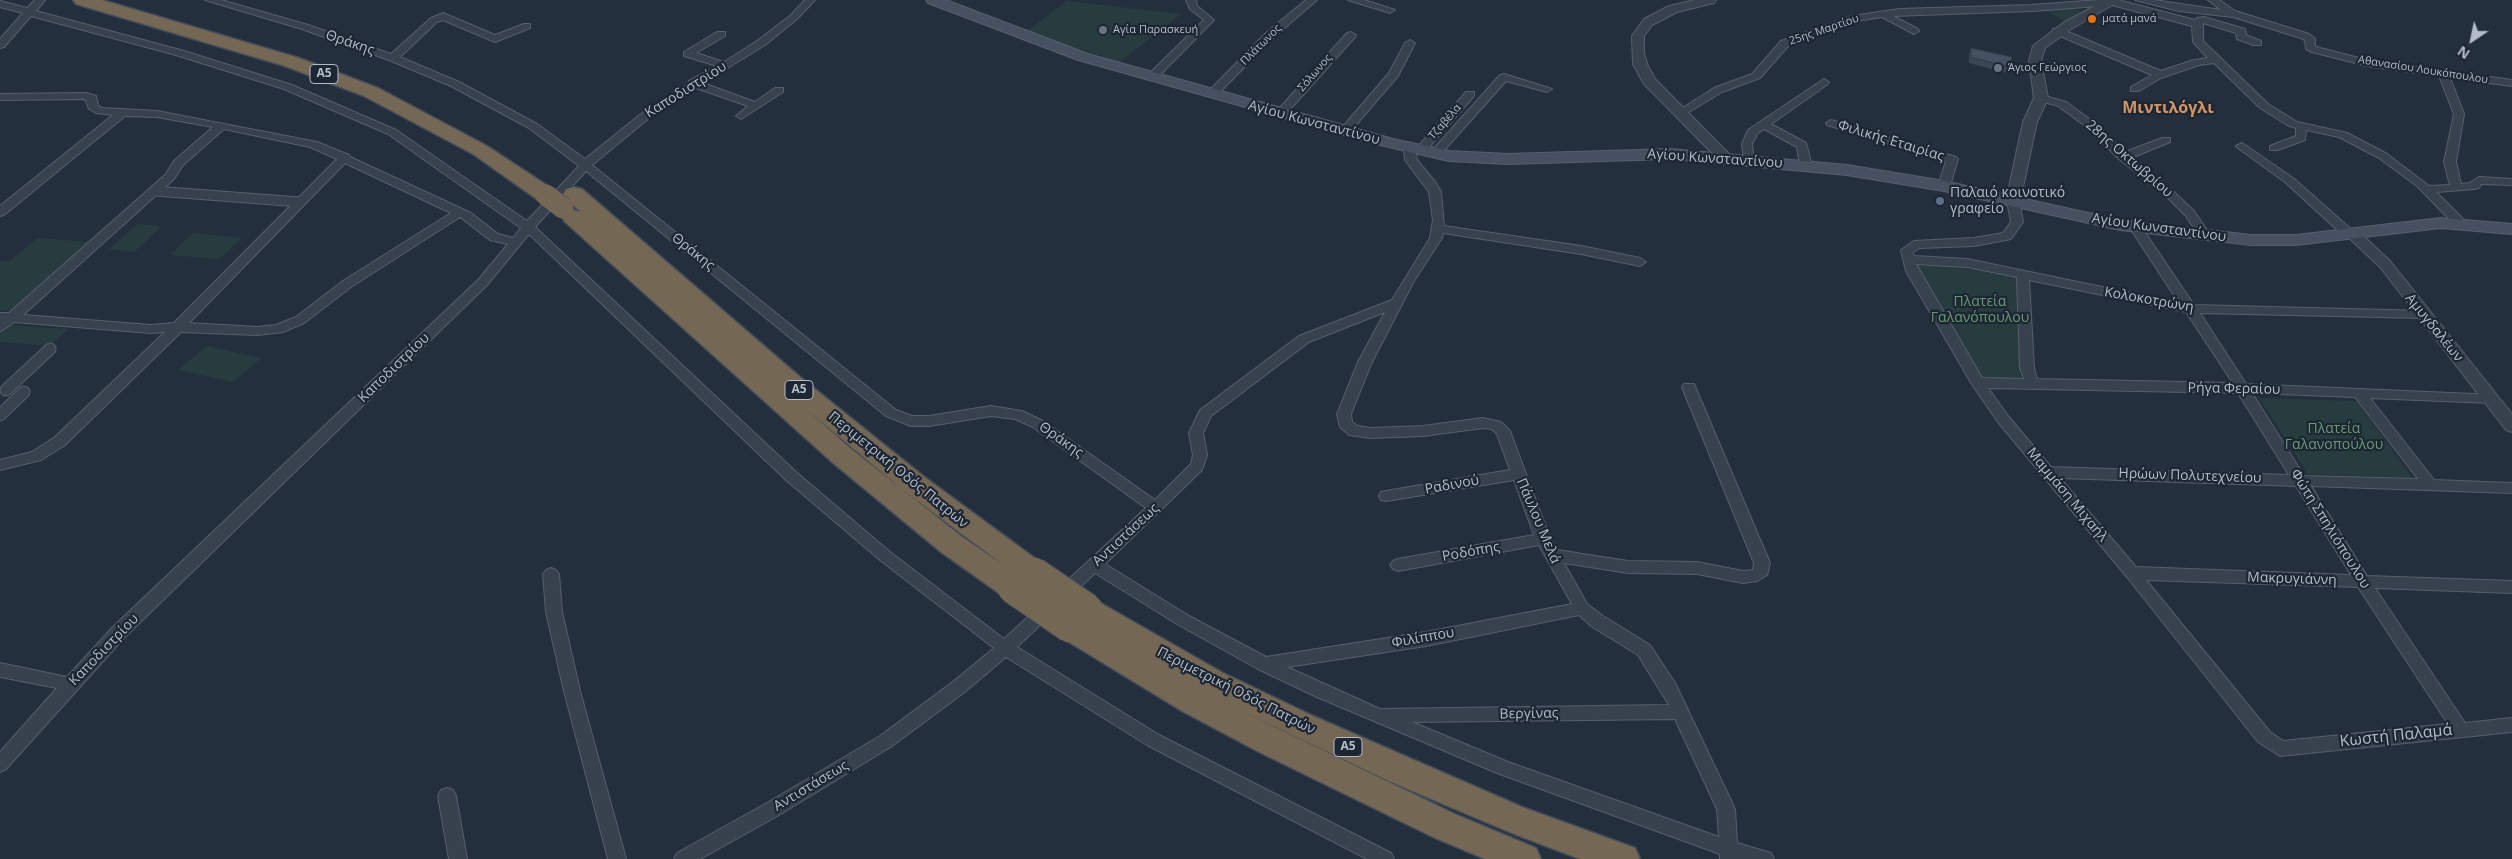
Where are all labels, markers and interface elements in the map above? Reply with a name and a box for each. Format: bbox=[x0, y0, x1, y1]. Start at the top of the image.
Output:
street label: 25ης Μαρτίου bbox=[1787, 12, 1861, 48]
place label: ματά μανά bbox=[2102, 12, 2156, 26]
marker: ματά μανά bbox=[2086, 13, 2098, 25]
north arrow bbox=[2447, 15, 2497, 65]
street label: Πλάτωνος bbox=[1238, 22, 1284, 68]
place label: Αγία Παρασκευή bbox=[1113, 23, 1198, 37]
marker: Αγία Παρασκευή bbox=[1097, 24, 1109, 36]
street label: Θράκης bbox=[323, 27, 377, 59]
text: N bbox=[2453, 42, 2473, 64]
street label: Σόλωνος bbox=[1295, 52, 1335, 94]
street label: Αθανασίου Λουκόπουλου bbox=[2357, 53, 2489, 87]
street label: Καποδιστρίου bbox=[642, 58, 730, 122]
place label: Άγιος Γεώργιος bbox=[2008, 61, 2086, 75]
marker: Άγιος Γεώργιος bbox=[1992, 62, 2004, 74]
road number: Α5 bbox=[310, 64, 338, 84]
street label: Αγίου Κωνσταντίνου bbox=[1246, 97, 1382, 149]
district label: Μιντιλόγλι bbox=[2122, 98, 2214, 118]
street label: Τζαβέλα bbox=[1426, 102, 1464, 142]
street label: Φιλικής Εταιρίας bbox=[1836, 117, 1946, 165]
street label: 28ης Οκτωβρίου bbox=[2082, 117, 2176, 201]
street label: Αγίου Κωνσταντίνου bbox=[1647, 146, 1783, 172]
place label: Παλαιό κοινοτικό γραφείο bbox=[1950, 185, 2065, 218]
marker: Παλαιό κοινοτικό γραφείο bbox=[1934, 195, 1946, 207]
street label: Αγίου Κωνσταντίνου bbox=[2091, 210, 2227, 246]
street label: Θράκης bbox=[668, 230, 718, 274]
street label: Κολοκοτρώνη bbox=[2103, 284, 2195, 316]
street label: Αμυγδαλέων bbox=[2401, 291, 2467, 365]
park label: Πλατεία Γαλανόπουλου bbox=[1931, 294, 2029, 326]
street label: Καποδιστρίου bbox=[355, 330, 433, 406]
road number: Α5 bbox=[785, 380, 813, 400]
street label: Ρήγα Φεραίου bbox=[2187, 380, 2281, 398]
street label: Περιμετρική Οδός Πατρών bbox=[825, 408, 971, 532]
street label: Θράκης bbox=[1035, 419, 1087, 461]
park label: Πλατεία Γαλανοπούλου bbox=[2285, 421, 2383, 454]
street label: Μαμμάση Μιχαήλ bbox=[2023, 445, 2111, 545]
street label: Ηρώων Πολυτεχνείου bbox=[2118, 465, 2262, 487]
street label: Φώτη Σπηλιόπουλου bbox=[2286, 466, 2374, 592]
street label: Ραδινού bbox=[1424, 472, 1480, 498]
street label: Πάυλου Μελά bbox=[1513, 476, 1563, 566]
street label: Αντιστάσεως bbox=[1089, 500, 1163, 570]
street label: Ροδόπης bbox=[1441, 539, 1501, 565]
street label: Μακρυγιάννη bbox=[2247, 569, 2337, 589]
street label: Καποδιστρίου bbox=[66, 611, 142, 689]
street label: Φιλίππου bbox=[1390, 624, 1456, 652]
street label: Περιμετρική Οδός Πατρών bbox=[1154, 644, 1318, 738]
street label: Βεργίνας bbox=[1499, 705, 1559, 723]
street label: Κωστή Παλαμά bbox=[2339, 721, 2453, 751]
road number: Α5 bbox=[1334, 738, 1362, 756]
street label: Αντιστάσεως bbox=[771, 757, 851, 815]

